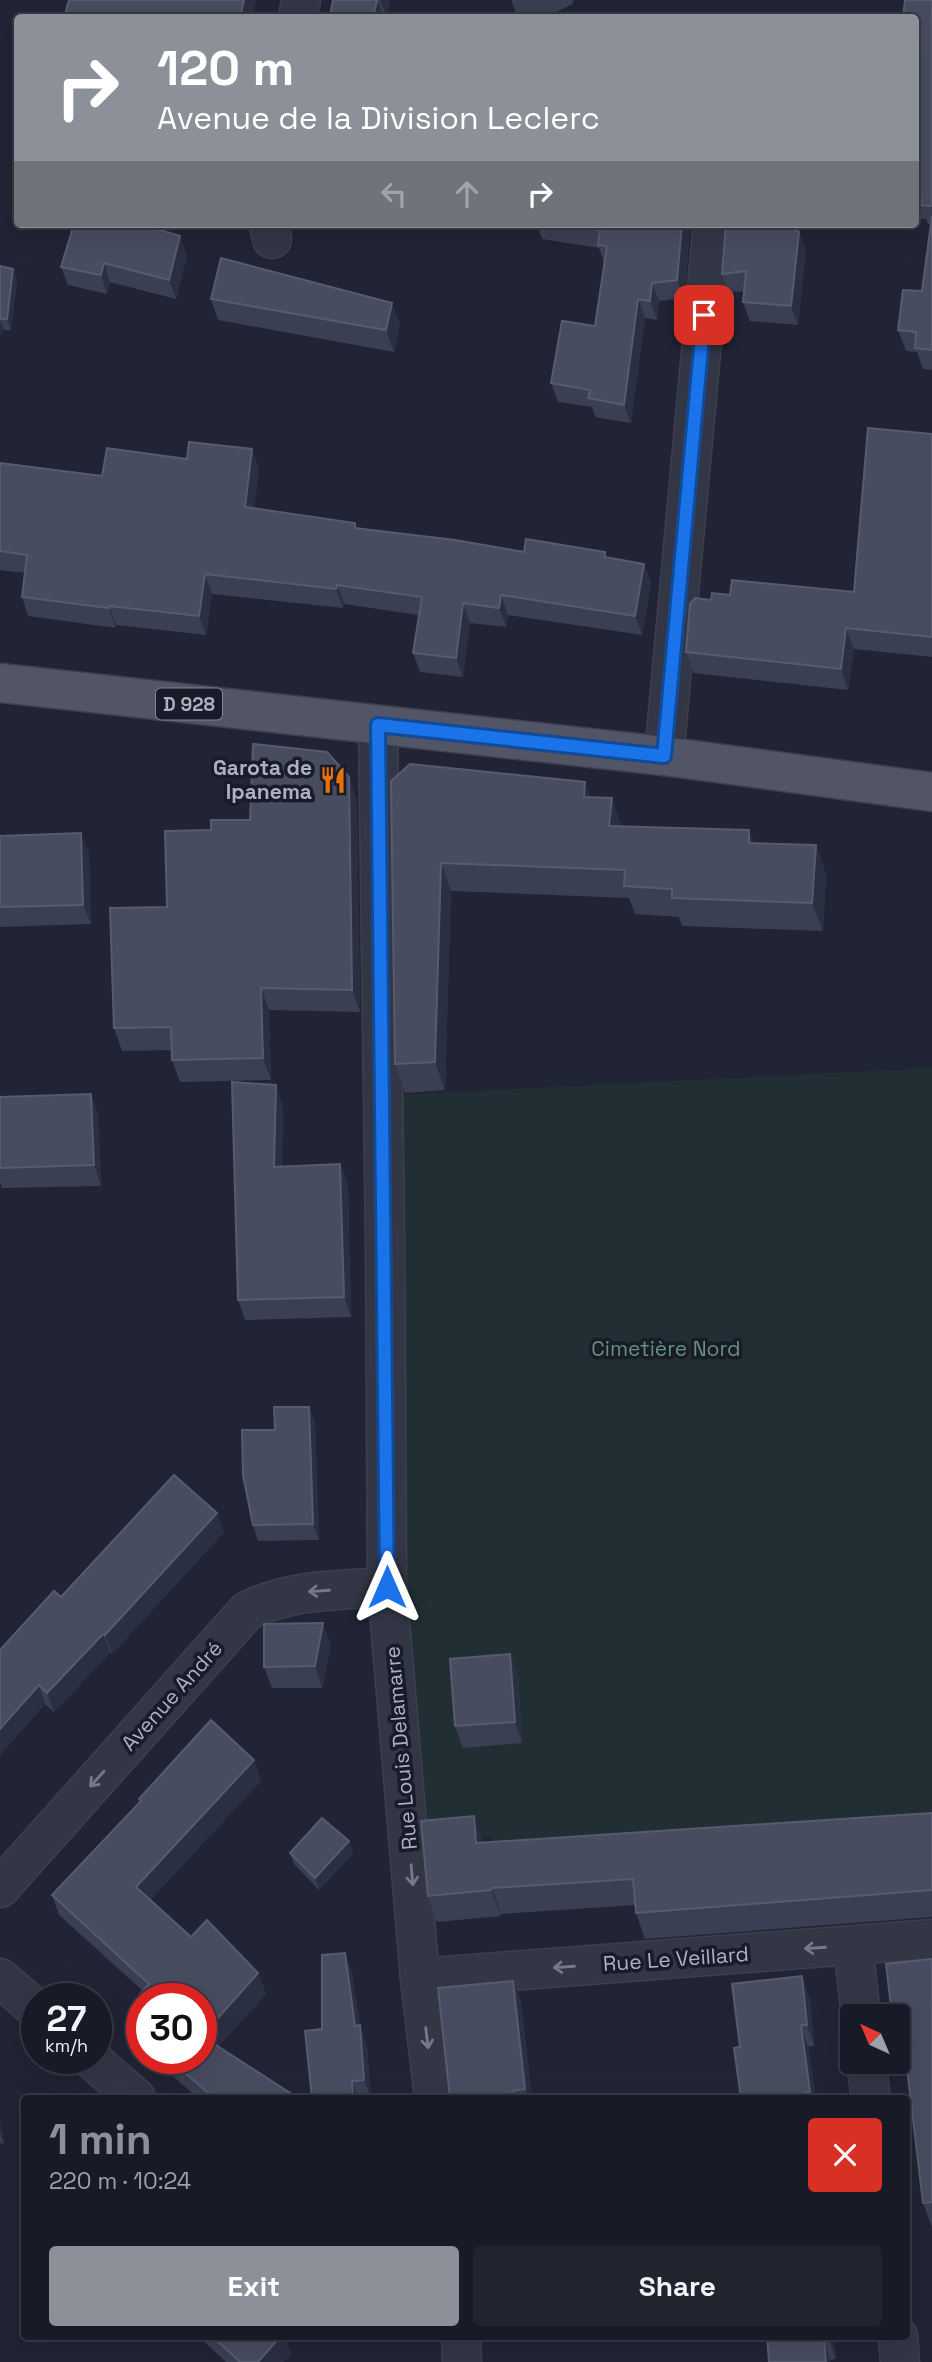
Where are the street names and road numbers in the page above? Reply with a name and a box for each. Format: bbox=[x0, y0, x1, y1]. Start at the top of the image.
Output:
road number: D 928 bbox=[156, 688, 222, 720]
street label: Avenue André bbox=[115, 1635, 228, 1756]
street label: Rue Louis Delamarre bbox=[378, 1645, 423, 1851]
street label: Rue Le Veillard bbox=[602, 1940, 750, 1977]

